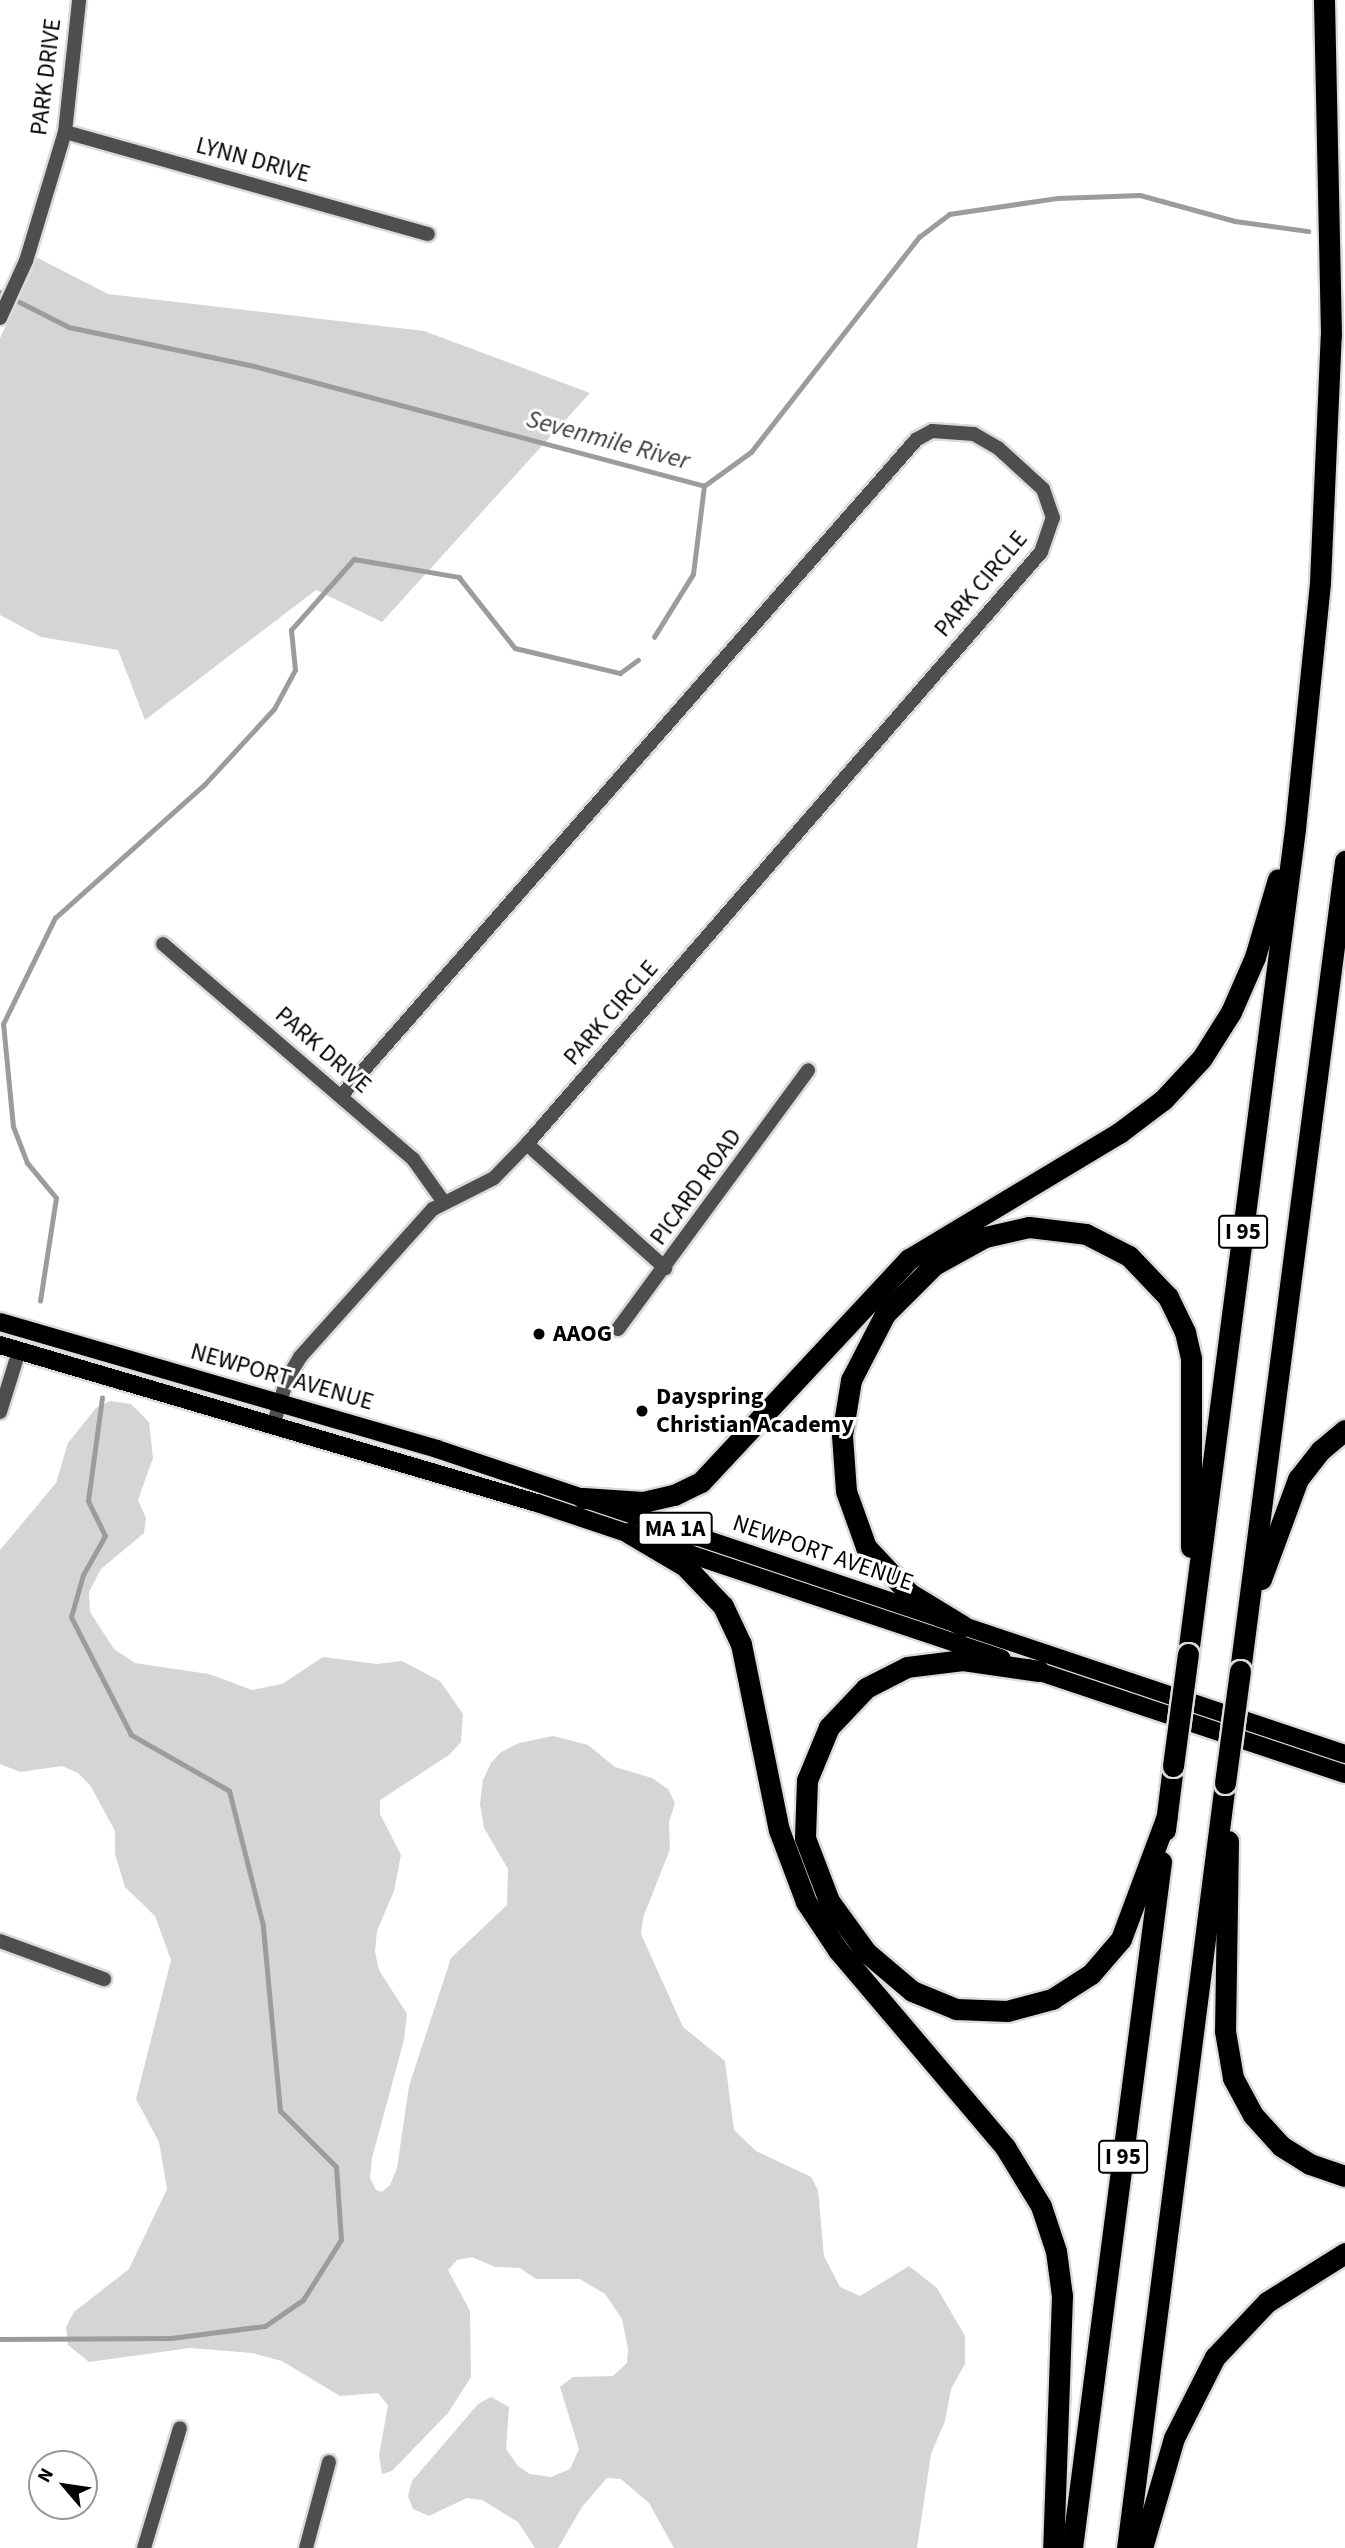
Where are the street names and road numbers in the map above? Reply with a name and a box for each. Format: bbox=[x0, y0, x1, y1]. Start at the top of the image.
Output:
street label: PARK DRIVE bbox=[25, 17, 67, 137]
street label: LYNN DRIVE bbox=[193, 131, 313, 189]
street label: PARK CIRCLE bbox=[928, 525, 1034, 643]
street label: PARK CIRCLE bbox=[558, 955, 664, 1071]
street label: PARK DRIVE bbox=[269, 1001, 377, 1099]
street label: PICARD ROAD bbox=[644, 1123, 748, 1251]
road number: I 95 bbox=[1217, 1212, 1269, 1252]
street label: NEWPORT AVENUE bbox=[187, 1337, 377, 1417]
street label: NEWPORT AVENUE bbox=[729, 1509, 917, 1597]
road number: MA 1A bbox=[636, 1510, 714, 1548]
road number: I 95 bbox=[1097, 2138, 1149, 2176]

